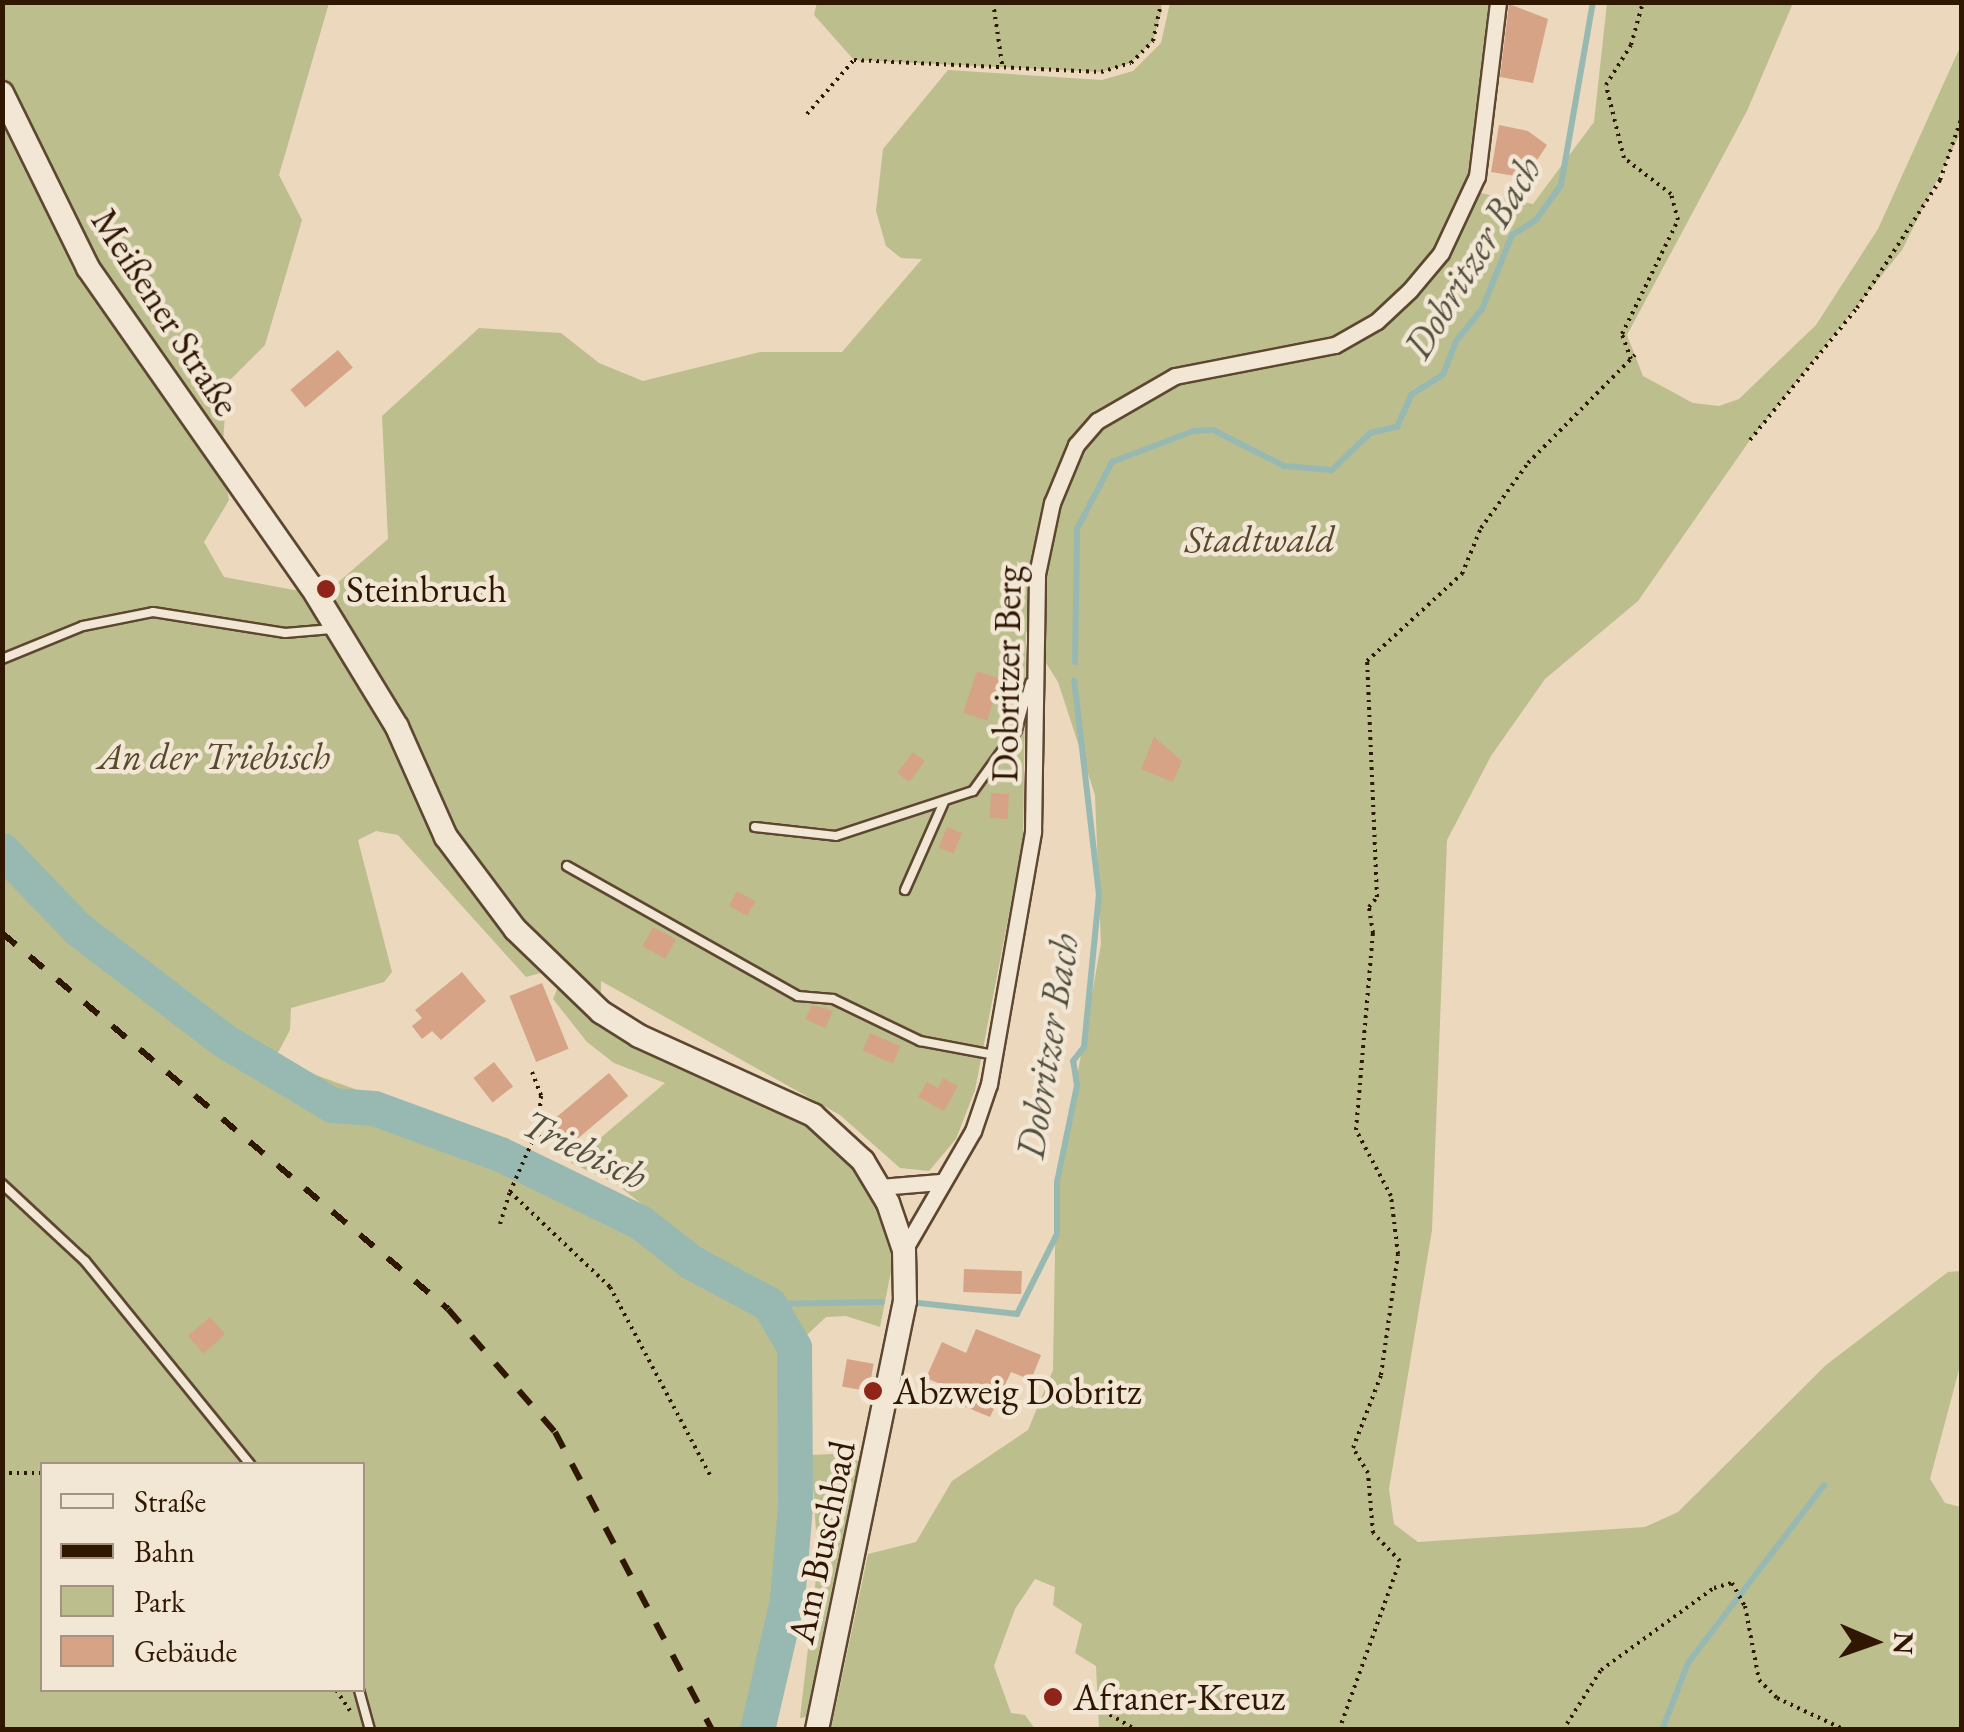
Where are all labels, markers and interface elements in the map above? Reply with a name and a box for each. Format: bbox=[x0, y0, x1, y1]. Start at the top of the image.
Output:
water label: Dobritzer Bach bbox=[1393, 147, 1551, 367]
street label: Meißener Straße bbox=[82, 200, 250, 424]
park label: Stadtwald bbox=[1185, 516, 1335, 562]
street label: Dobritzer Berg bbox=[981, 565, 1031, 783]
place label: Steinbruch bbox=[346, 566, 507, 612]
marker: Steinbruch bbox=[315, 578, 337, 600]
park label: An der Triebisch bbox=[98, 733, 330, 779]
water label: Dobritzer Bach bbox=[1005, 930, 1089, 1162]
water label: Triebisch bbox=[515, 1098, 655, 1200]
place label: Abzweig Dobritz bbox=[893, 1368, 1141, 1414]
marker: Abzweig Dobritz bbox=[862, 1380, 884, 1402]
street label: Am Buschbad bbox=[777, 1436, 865, 1648]
legend bbox=[40, 1462, 365, 1692]
text: Straße bbox=[134, 1482, 206, 1521]
text: Bahn bbox=[134, 1532, 195, 1571]
text: Park bbox=[134, 1582, 185, 1621]
north arrow bbox=[1824, 1592, 1924, 1692]
text: N bbox=[1886, 1631, 1922, 1655]
text: Gebäude bbox=[134, 1632, 237, 1671]
place label: Afraner-Kreuz bbox=[1073, 1674, 1285, 1720]
marker: Afraner-Kreuz bbox=[1042, 1686, 1064, 1708]

